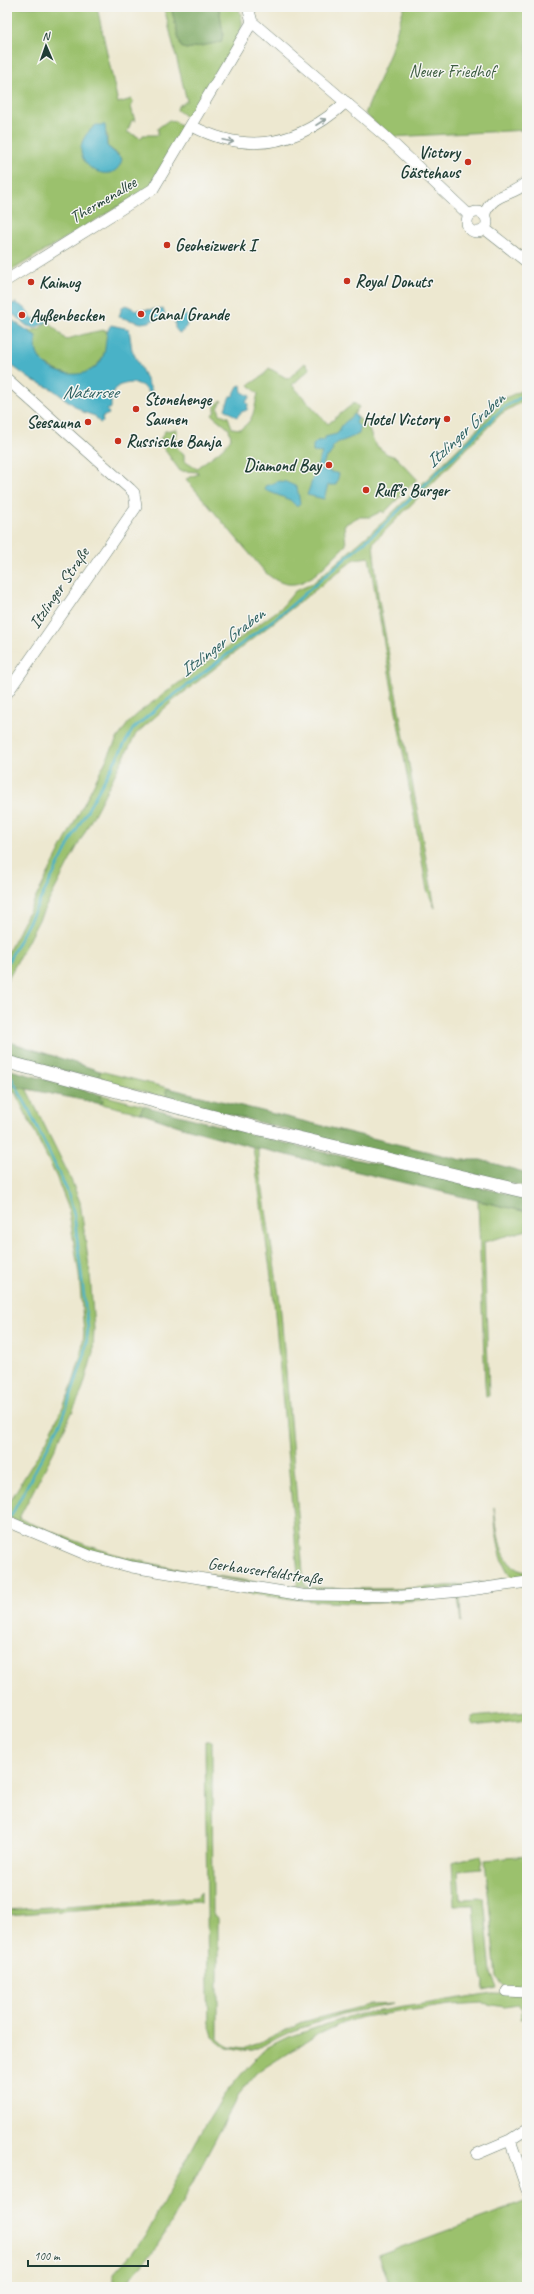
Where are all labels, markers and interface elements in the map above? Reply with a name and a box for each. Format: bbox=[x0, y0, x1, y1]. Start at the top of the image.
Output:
north arrow bbox=[26, 26, 66, 66]
text: N bbox=[42, 29, 51, 43]
park label: Neuer Friedhof bbox=[409, 61, 499, 82]
one-way arrow bbox=[315, 118, 326, 126]
one-way arrow bbox=[221, 137, 234, 145]
place label: Victory Gästehaus bbox=[400, 142, 462, 183]
marker: Victory Gästehaus bbox=[463, 157, 473, 167]
street label: Thermenallee bbox=[66, 171, 141, 228]
place label: Geoheizwerk I bbox=[175, 235, 260, 256]
marker: Geoheizwerk I bbox=[162, 240, 172, 250]
place label: Royal Donuts bbox=[355, 271, 434, 292]
place label: Kaimug bbox=[39, 272, 82, 293]
marker: Royal Donuts bbox=[342, 276, 352, 286]
marker: Kaimug bbox=[26, 277, 36, 287]
place label: Canal Grande bbox=[149, 304, 231, 325]
place label: Außenbecken bbox=[30, 305, 106, 326]
marker: Canal Grande bbox=[136, 309, 146, 319]
marker: Außenbecken bbox=[17, 310, 27, 320]
water label: Natursee bbox=[62, 381, 121, 403]
water label: Itzlinger Graben bbox=[421, 386, 511, 472]
place label: Stonehenge Saunen bbox=[144, 389, 214, 430]
marker: Stonehenge Saunen bbox=[131, 404, 141, 414]
place label: Hotel Victory bbox=[363, 409, 441, 430]
place label: Seesauna bbox=[26, 412, 82, 433]
marker: Hotel Victory bbox=[442, 414, 452, 424]
marker: Seesauna bbox=[83, 417, 93, 427]
place label: Russische Banja bbox=[126, 431, 223, 452]
marker: Russische Banja bbox=[113, 436, 123, 446]
place label: Diamond Bay bbox=[244, 455, 323, 476]
marker: Diamond Bay bbox=[324, 460, 334, 470]
place label: Ruff's Burger bbox=[374, 480, 451, 501]
marker: Ruff's Burger bbox=[361, 485, 371, 495]
street label: Itzlinger Straße bbox=[24, 542, 95, 632]
water label: Itzlinger Graben bbox=[175, 602, 270, 681]
street label: Gerhauserfeldstraße bbox=[207, 1553, 325, 1590]
scale bar bbox=[28, 2242, 148, 2268]
text: 100 m bbox=[34, 2248, 61, 2264]

